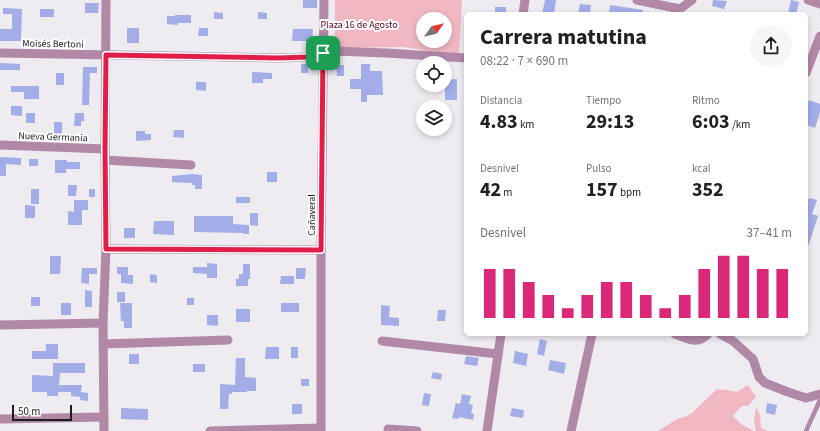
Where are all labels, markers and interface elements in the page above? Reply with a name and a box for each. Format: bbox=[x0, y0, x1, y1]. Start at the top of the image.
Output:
north arrow bbox=[416, 12, 452, 48]
map controls bbox=[416, 12, 452, 136]
park label: Plaza 16 de Agosto bbox=[320, 18, 398, 32]
text: Carrera matutina bbox=[480, 21, 647, 53]
button: share bbox=[750, 25, 792, 67]
street label: Moisés Bertoni bbox=[22, 36, 84, 52]
pin bbox=[306, 36, 340, 70]
icon: arrive bbox=[312, 42, 334, 64]
text: 08:22 · 7 × 690 m bbox=[480, 52, 568, 70]
button: locate bbox=[416, 56, 452, 92]
text: Distancia bbox=[480, 93, 522, 108]
text: Tiempo bbox=[586, 93, 621, 108]
text: Ritmo bbox=[692, 93, 720, 108]
button: layers bbox=[416, 100, 452, 136]
text: 4.83 bbox=[480, 108, 518, 136]
text: 29:13 bbox=[586, 108, 634, 136]
text: 6:03 bbox=[692, 108, 730, 136]
text: km bbox=[518, 117, 534, 132]
text: /km bbox=[730, 117, 750, 132]
street label: Nueva Germania bbox=[18, 129, 88, 145]
text: Desnivel bbox=[480, 161, 519, 176]
text: Pulso bbox=[586, 161, 612, 176]
text: kcal bbox=[692, 161, 711, 176]
text: 42 bbox=[480, 176, 501, 204]
text: 157 bbox=[586, 176, 618, 204]
text: 352 bbox=[692, 176, 724, 204]
text: m bbox=[501, 185, 512, 200]
text: bpm bbox=[618, 185, 641, 200]
street label: Cañaveral bbox=[305, 194, 319, 236]
text: Desnivel bbox=[480, 224, 526, 242]
text: 37–41 m bbox=[747, 224, 792, 242]
scale bar bbox=[12, 403, 72, 422]
text: 50 m bbox=[18, 404, 40, 419]

